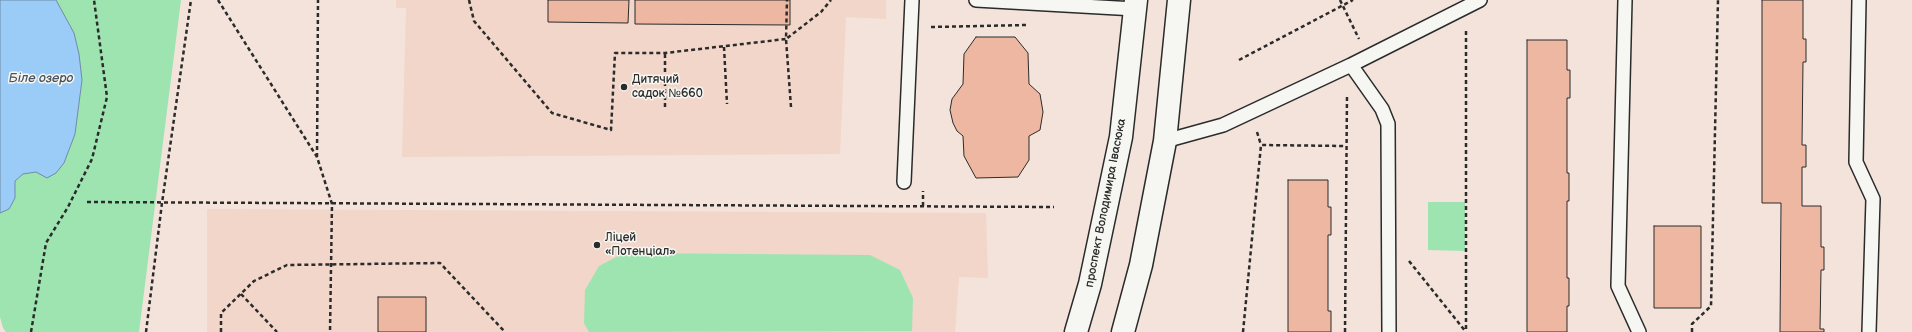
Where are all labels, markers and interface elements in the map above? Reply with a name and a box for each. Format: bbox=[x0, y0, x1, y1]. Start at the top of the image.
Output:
water label: Біле озеро bbox=[9, 71, 73, 87]
place label: Дитячий садок №660 bbox=[632, 73, 703, 101]
marker: Дитячий садок №660 bbox=[619, 82, 629, 92]
street label: проспект Володимира Івасюка bbox=[1083, 117, 1129, 289]
place label: Ліцей «Потенціал» bbox=[605, 231, 676, 259]
marker: Ліцей «Потенціал» bbox=[592, 240, 602, 250]

